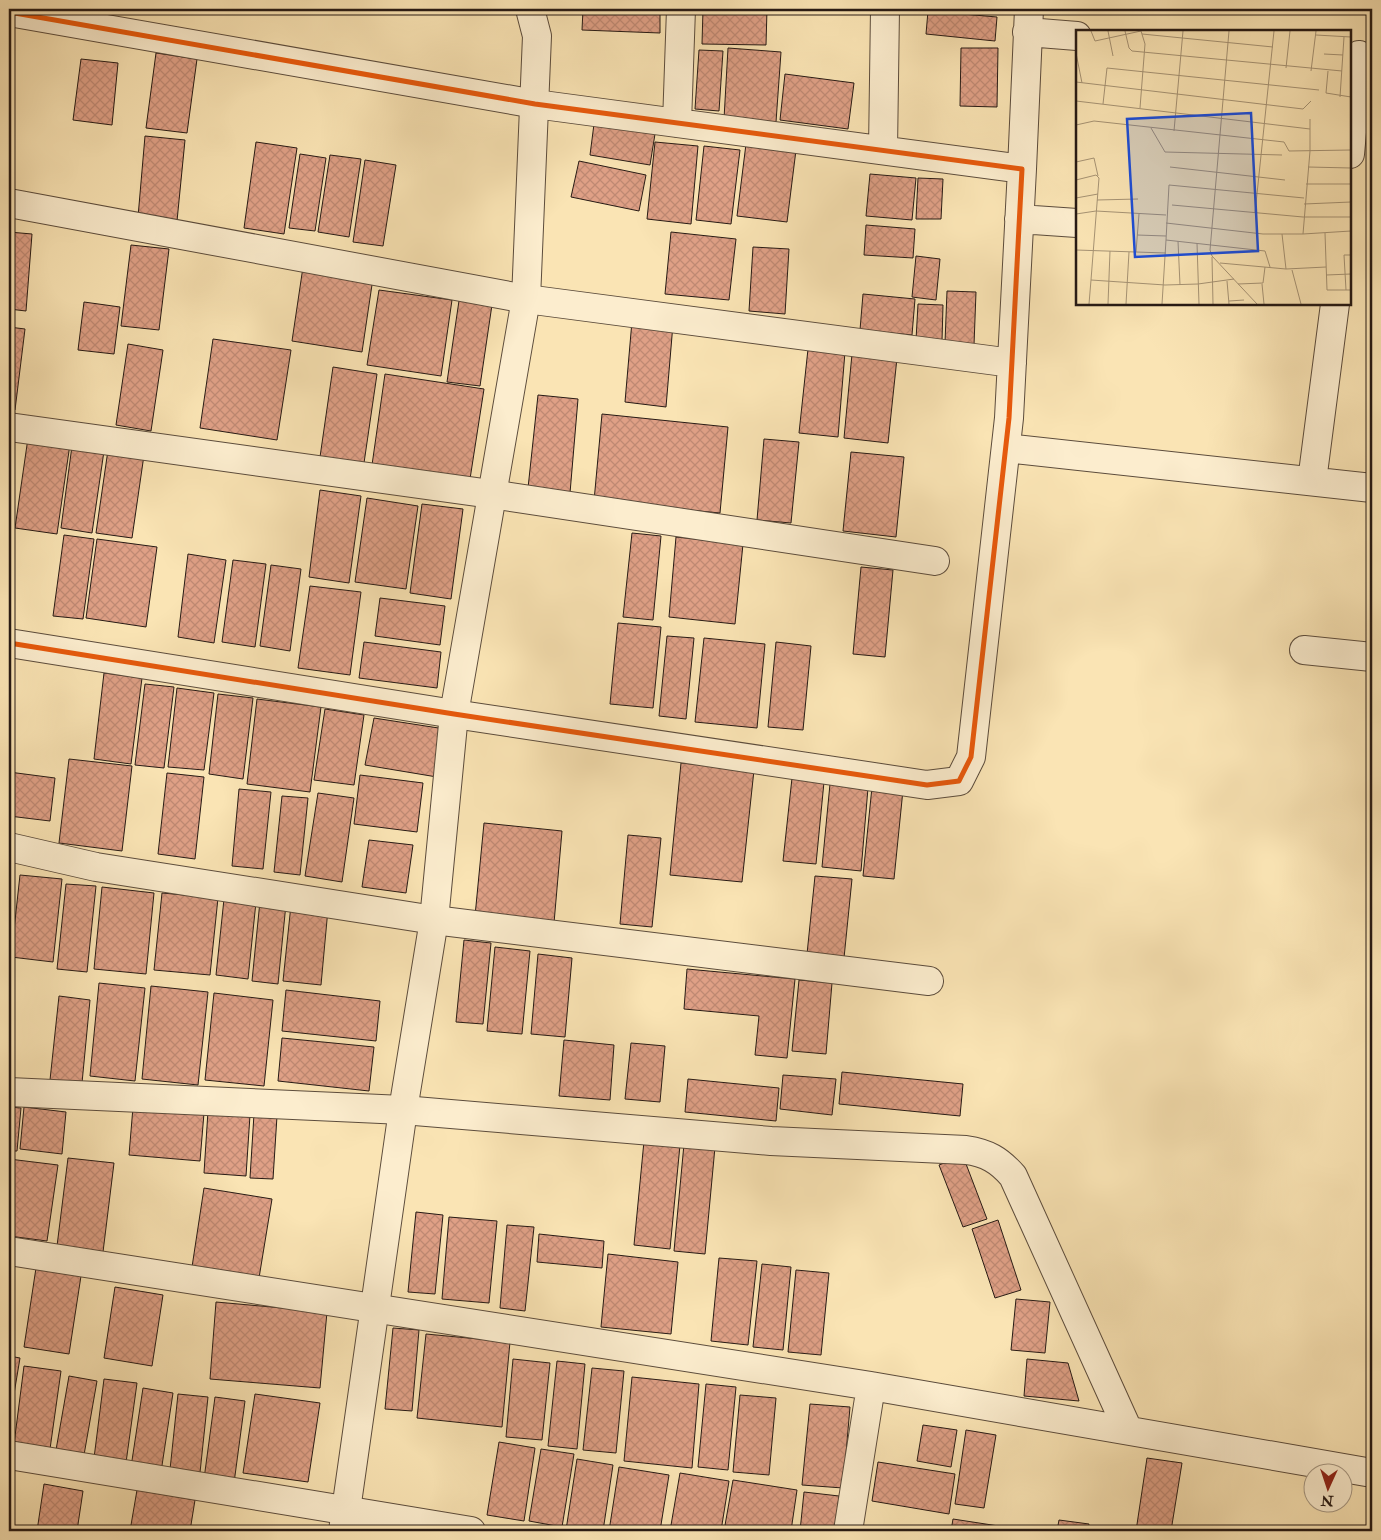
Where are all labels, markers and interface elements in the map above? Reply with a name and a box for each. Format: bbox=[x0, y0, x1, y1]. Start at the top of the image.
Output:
inset map bbox=[1076, 30, 1351, 305]
north arrow bbox=[1304, 1462, 1354, 1512]
text: N bbox=[1320, 1492, 1335, 1509]

